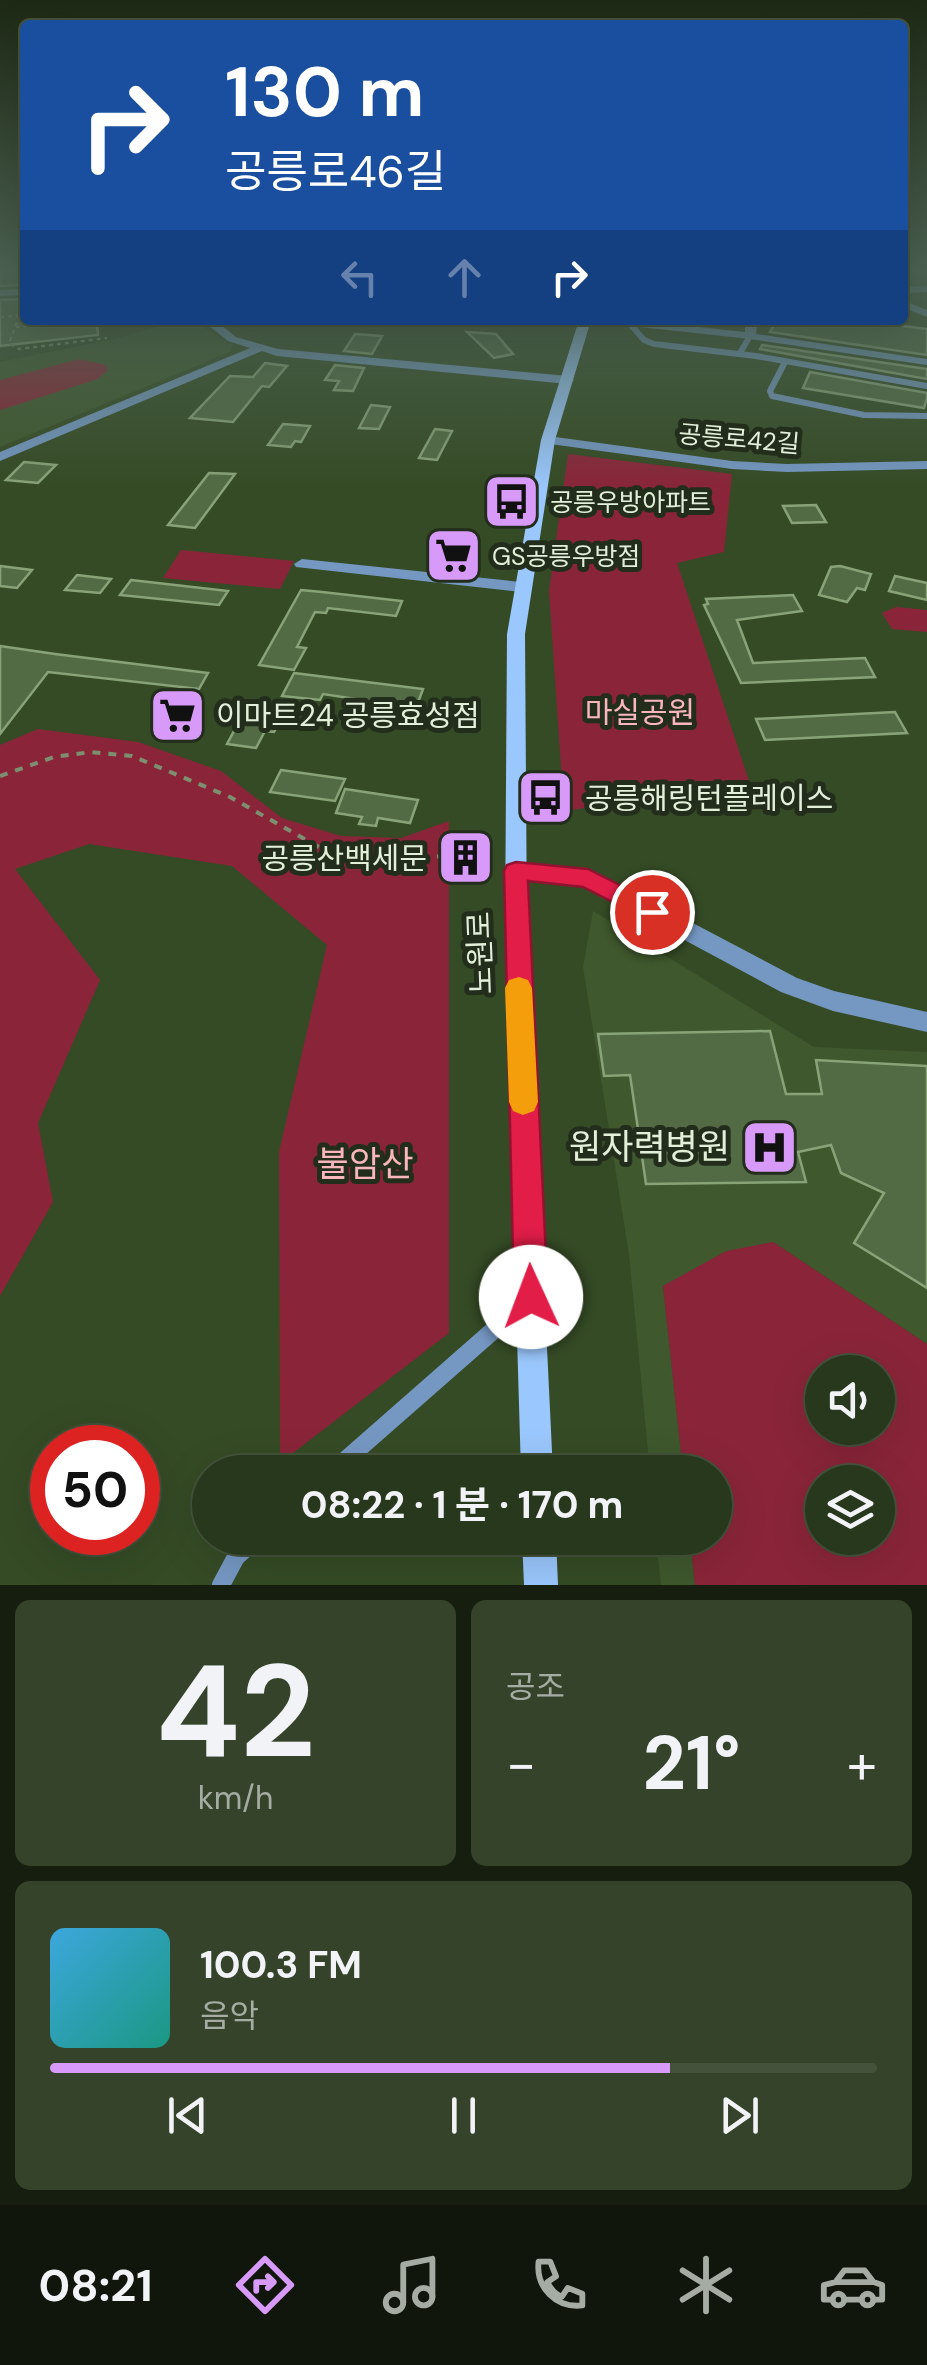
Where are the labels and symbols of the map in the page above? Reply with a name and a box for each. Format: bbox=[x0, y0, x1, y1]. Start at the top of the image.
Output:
street label: 공릉로42길 bbox=[677, 417, 801, 461]
bus stop icon: 공릉우방아파트 bbox=[481, 472, 541, 532]
place label: 공릉우방아파트 bbox=[550, 486, 711, 519]
supermarket icon: GS공릉우방점 bbox=[423, 526, 483, 586]
place label: GS공릉우방점 bbox=[492, 540, 640, 573]
supermarket icon: 이마트24 공릉효성점 bbox=[147, 685, 207, 745]
park label: 마실공원 bbox=[585, 693, 695, 732]
place label: 이마트24 공릉효성점 bbox=[216, 696, 480, 735]
bus stop icon: 공릉해링턴플레이스 bbox=[516, 768, 576, 828]
place label: 공릉해링턴플레이스 bbox=[585, 779, 833, 818]
building icon: 공릉산백세문 bbox=[436, 828, 496, 888]
place label: 공릉산백세문 bbox=[261, 839, 427, 878]
pin bbox=[610, 870, 695, 955]
street label: 노원로 bbox=[459, 911, 501, 995]
hospital icon: 원자력병원 bbox=[739, 1117, 799, 1177]
place label: 원자력병원 bbox=[569, 1124, 730, 1170]
park label: 불암산 bbox=[317, 1141, 413, 1187]
position arrow bbox=[479, 1245, 583, 1349]
speed limit sign: 50 bbox=[30, 1425, 160, 1555]

